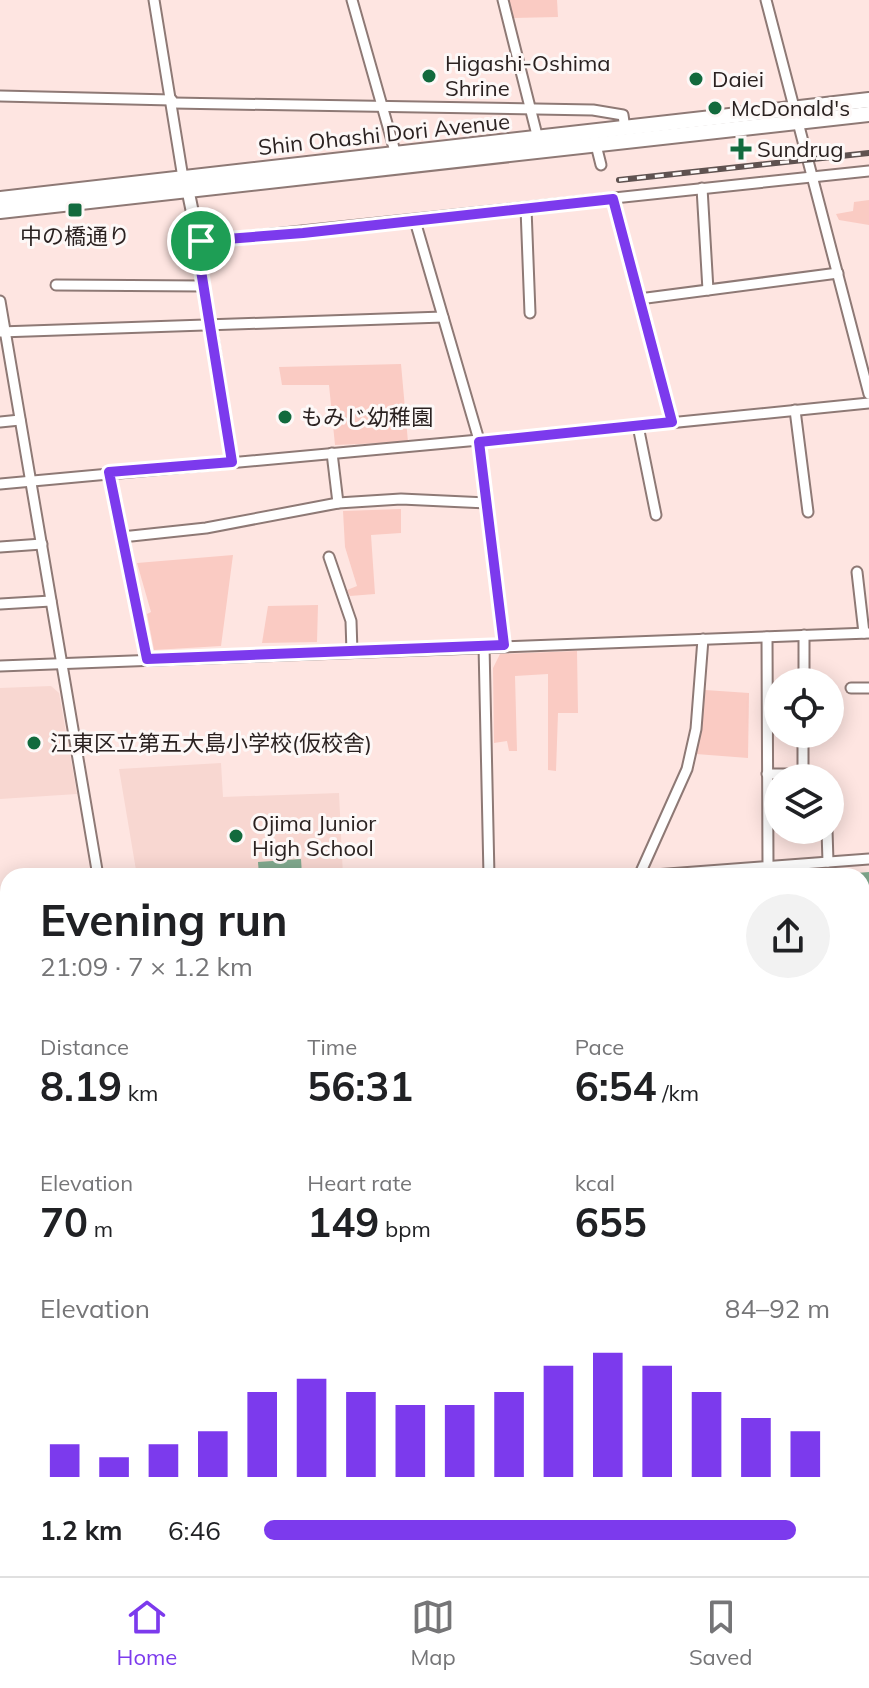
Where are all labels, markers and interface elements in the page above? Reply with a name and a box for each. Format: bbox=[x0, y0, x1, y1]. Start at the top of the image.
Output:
place label: Higashi-Oshima Shrine bbox=[445, 49, 611, 102]
place label: Daiei bbox=[712, 65, 764, 93]
marker: Higashi-Oshima Shrine bbox=[420, 67, 438, 85]
marker: Daiei bbox=[687, 70, 705, 88]
place label: McDonald's bbox=[731, 94, 850, 122]
marker: McDonald's bbox=[706, 99, 724, 117]
street label: Shin Ohashi Dori Avenue bbox=[257, 107, 511, 161]
place label: Sundrug bbox=[757, 135, 843, 163]
marker: Sundrug bbox=[732, 140, 750, 158]
marker: 中の橋通り bbox=[66, 201, 84, 219]
pin bbox=[167, 207, 235, 275]
icon: arrive bbox=[179, 219, 223, 263]
place label: 中の橋通り bbox=[20, 222, 130, 250]
place label: もみじ幼稚園 bbox=[301, 403, 433, 431]
marker: もみじ幼稚園 bbox=[276, 408, 294, 426]
map controls bbox=[764, 668, 844, 844]
button: locate bbox=[764, 668, 844, 748]
place label: 江東区立第五大島小学校(仮校舎) bbox=[50, 729, 372, 757]
marker: 江東区立第五大島小学校(仮校舎) bbox=[25, 734, 43, 752]
button: layers bbox=[764, 764, 844, 844]
place label: Ojima Junior High School bbox=[252, 809, 376, 862]
marker: Ojima Junior High School bbox=[227, 827, 245, 845]
text: Evening run bbox=[40, 892, 287, 947]
button: share bbox=[746, 894, 830, 978]
text: 21:09 · 7 × 1.2 km bbox=[40, 950, 253, 983]
text: Distance bbox=[40, 1033, 129, 1061]
text: Time bbox=[307, 1033, 357, 1061]
text: Pace bbox=[575, 1033, 624, 1061]
text: 8.19 bbox=[40, 1061, 122, 1111]
text: 56:31 bbox=[307, 1061, 413, 1111]
text: 6:54 bbox=[575, 1061, 657, 1111]
text: km bbox=[122, 1079, 158, 1107]
text: /km bbox=[657, 1079, 699, 1107]
text: Elevation bbox=[40, 1169, 133, 1197]
text: Heart rate bbox=[307, 1169, 412, 1197]
text: kcal bbox=[575, 1169, 615, 1197]
text: 70 bbox=[40, 1197, 88, 1247]
text: 149 bbox=[307, 1197, 379, 1247]
text: 655 bbox=[575, 1197, 647, 1247]
text: m bbox=[88, 1215, 113, 1243]
text: bpm bbox=[379, 1215, 431, 1243]
text: Elevation bbox=[40, 1292, 150, 1325]
text: 84–92 m bbox=[725, 1292, 830, 1325]
text: 1.2 km bbox=[40, 1514, 123, 1547]
text: 6:46 bbox=[168, 1514, 221, 1547]
tab: Home bbox=[117, 1595, 177, 1671]
tab: Map bbox=[410, 1595, 456, 1671]
tab: Saved bbox=[689, 1595, 752, 1671]

